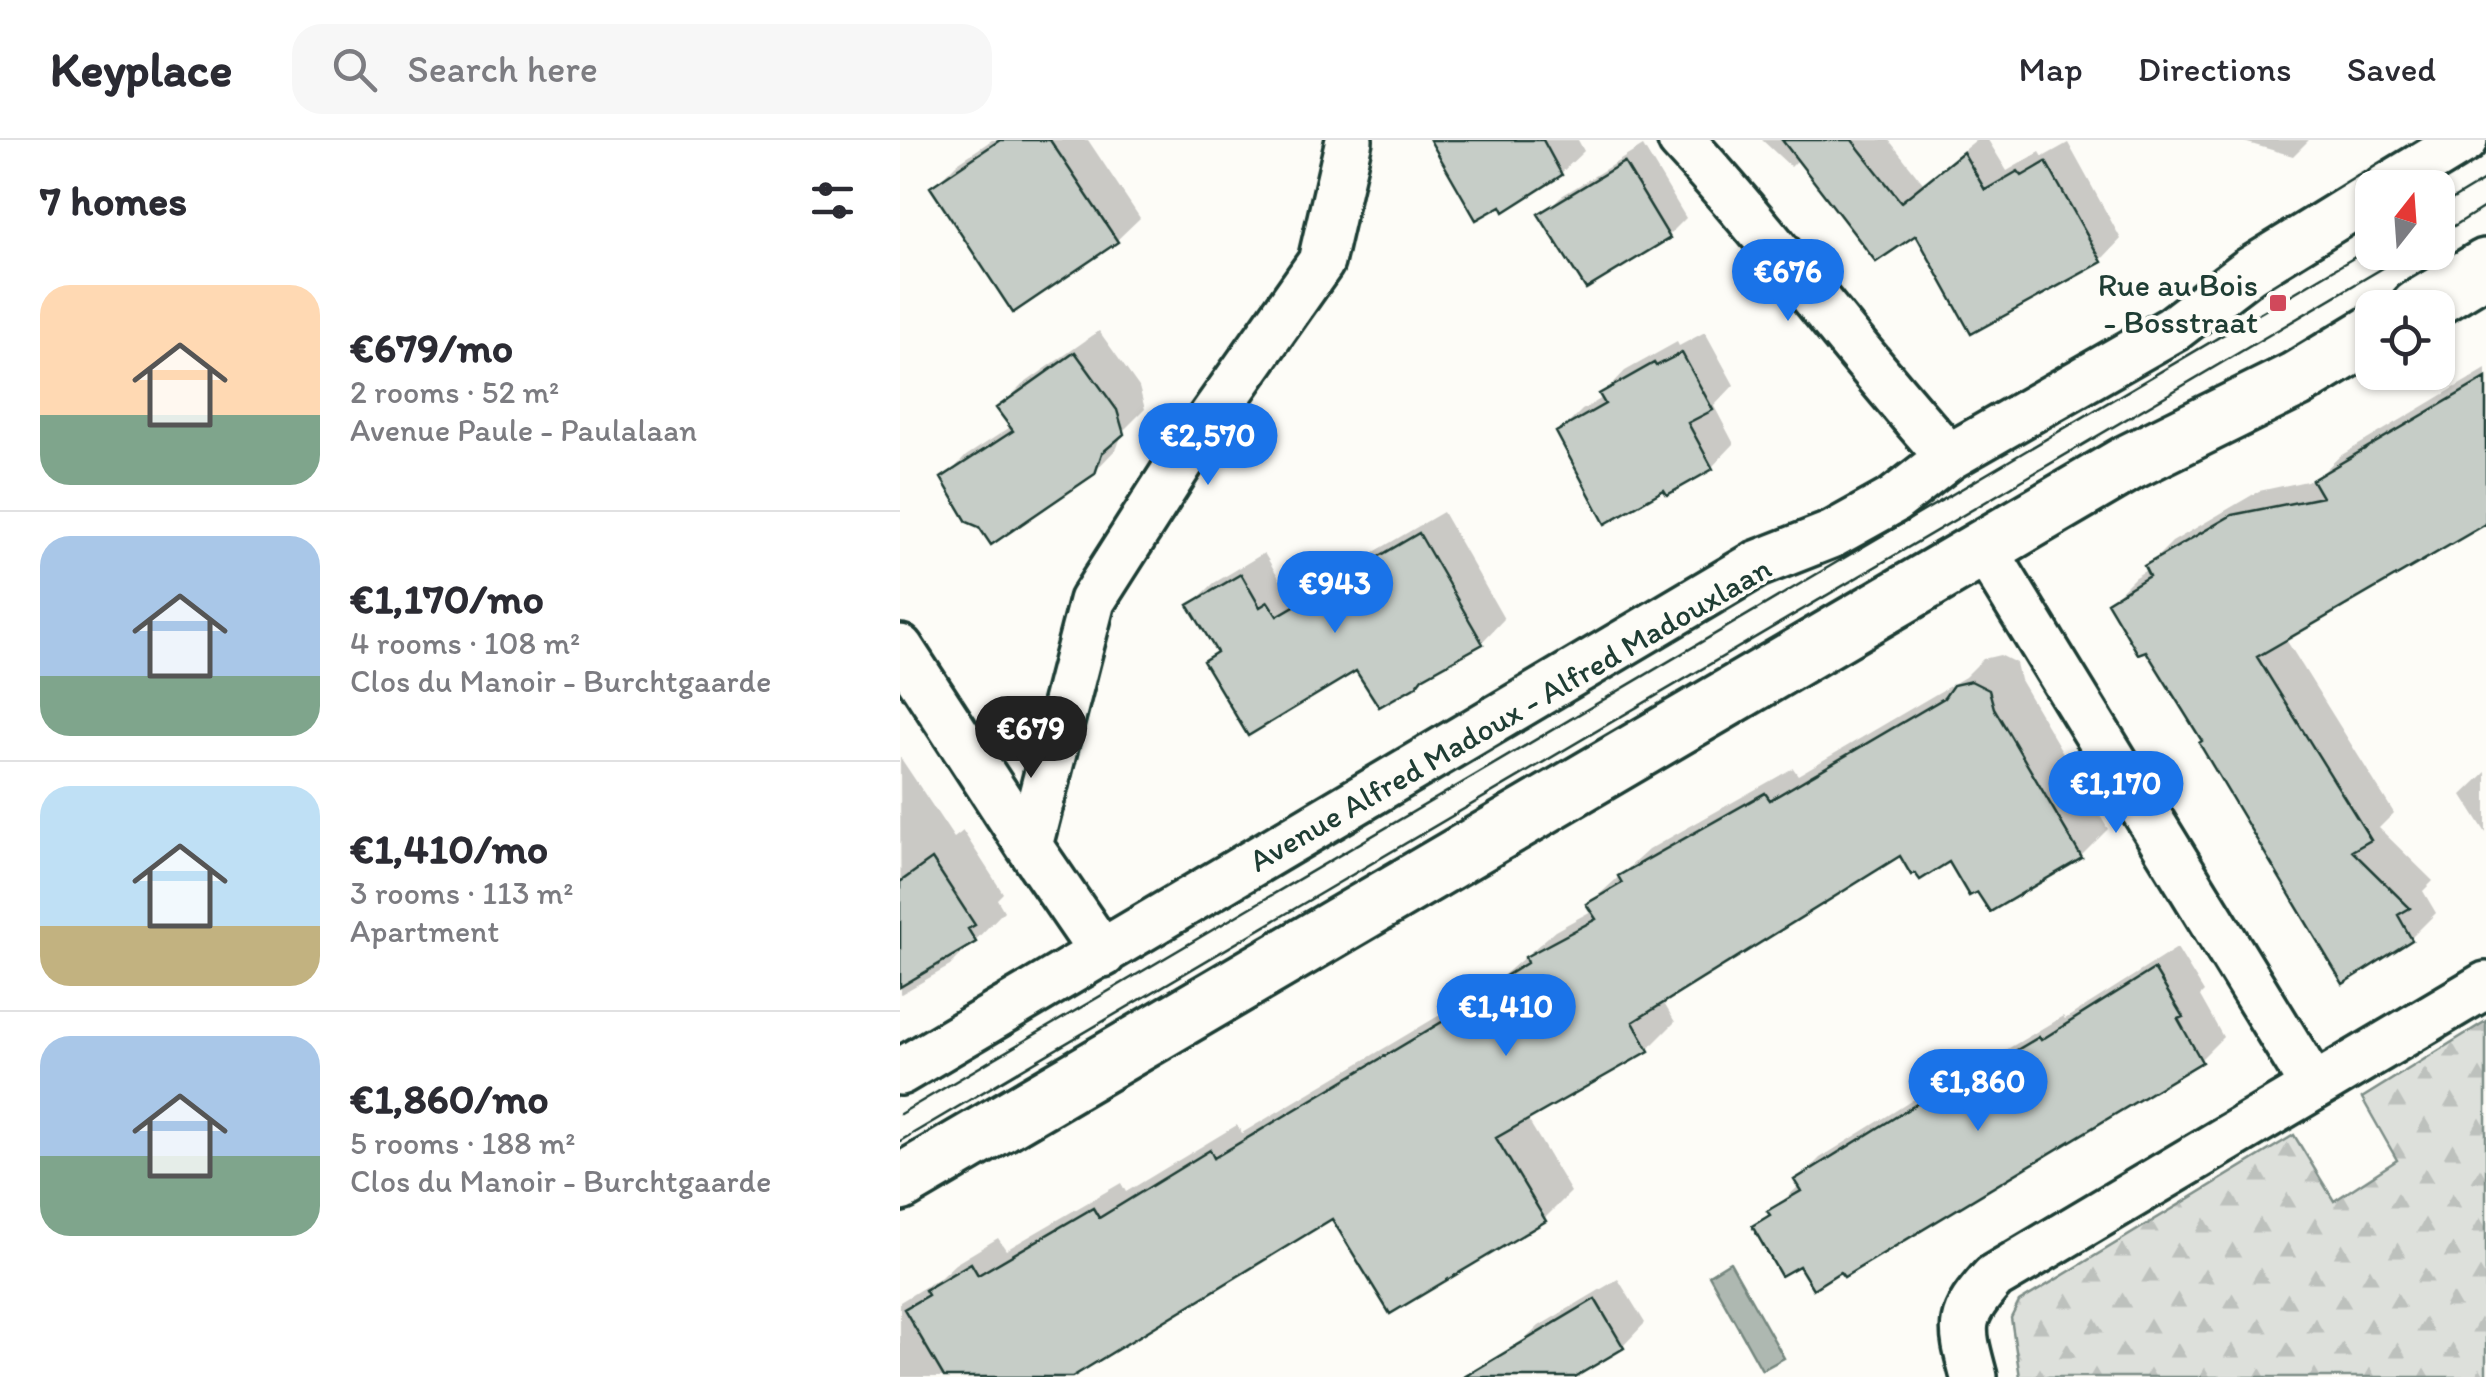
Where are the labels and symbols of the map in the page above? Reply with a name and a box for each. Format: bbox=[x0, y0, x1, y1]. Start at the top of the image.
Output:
north arrow bbox=[2355, 170, 2455, 270]
pin: €676 bbox=[1729, 239, 1847, 324]
place label: Rue au Bois - Bosstraat bbox=[2098, 266, 2258, 341]
marker: Rue au Bois - Bosstraat bbox=[2267, 292, 2289, 314]
pin: €2,570 bbox=[1127, 403, 1289, 488]
street label: Avenue Alfred Madoux - Alfred Madouxlaan bbox=[1242, 548, 1778, 880]
pin: €943 bbox=[1276, 551, 1394, 636]
pin: €679 bbox=[972, 696, 1090, 781]
pin: €1,170 bbox=[2035, 751, 2197, 836]
pin: €1,410 bbox=[1425, 974, 1587, 1059]
pin: €1,860 bbox=[1897, 1049, 2059, 1134]

